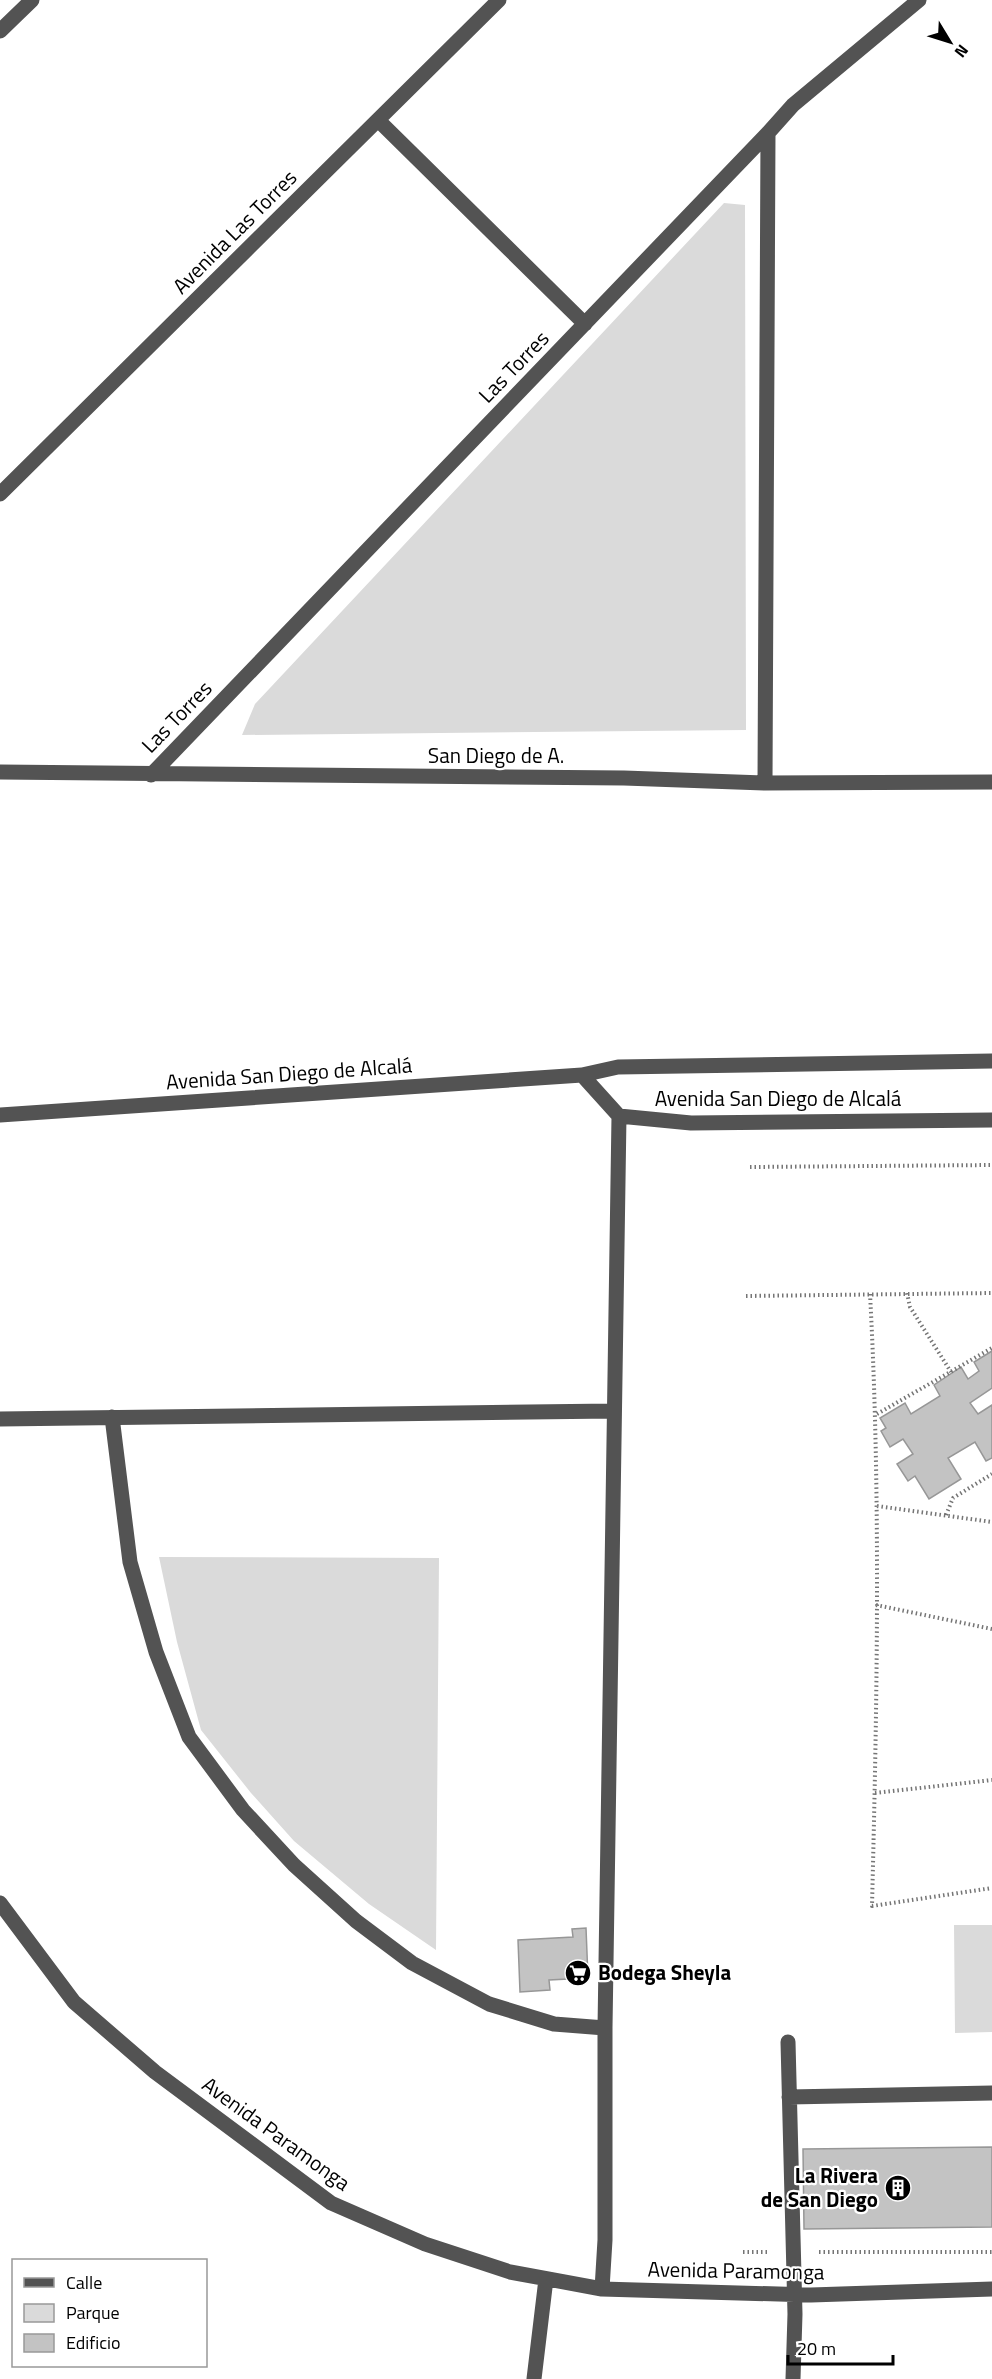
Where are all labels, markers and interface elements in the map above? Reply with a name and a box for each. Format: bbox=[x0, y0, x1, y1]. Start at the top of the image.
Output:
north arrow bbox=[920, 12, 980, 72]
text: N bbox=[949, 39, 975, 63]
street label: Avenida Las Torres bbox=[165, 162, 304, 301]
street label: Las Torres bbox=[471, 323, 556, 410]
street label: Las Torres bbox=[134, 673, 219, 760]
street label: San Diego de A. bbox=[428, 739, 564, 771]
street label: Avenida San Diego de Alcalá bbox=[165, 1048, 414, 1098]
street label: Avenida San Diego de Alcalá bbox=[655, 1082, 902, 1114]
place label: Bodega Sheyla bbox=[598, 1956, 732, 1988]
supermarket icon: Bodega Sheyla bbox=[563, 1958, 593, 1988]
street label: Avenida Paramonga bbox=[196, 2068, 358, 2198]
place label: La Rivera de San Diego bbox=[761, 2159, 878, 2215]
building icon: La Rivera de San Diego bbox=[883, 2173, 913, 2203]
street label: Avenida Paramonga bbox=[647, 2252, 825, 2288]
legend bbox=[12, 2259, 207, 2367]
text: Calle bbox=[66, 2269, 102, 2296]
text: Parque bbox=[66, 2299, 120, 2326]
scale bar bbox=[788, 2328, 893, 2366]
text: Edificio bbox=[66, 2329, 120, 2356]
text: 20 m bbox=[797, 2335, 836, 2362]

